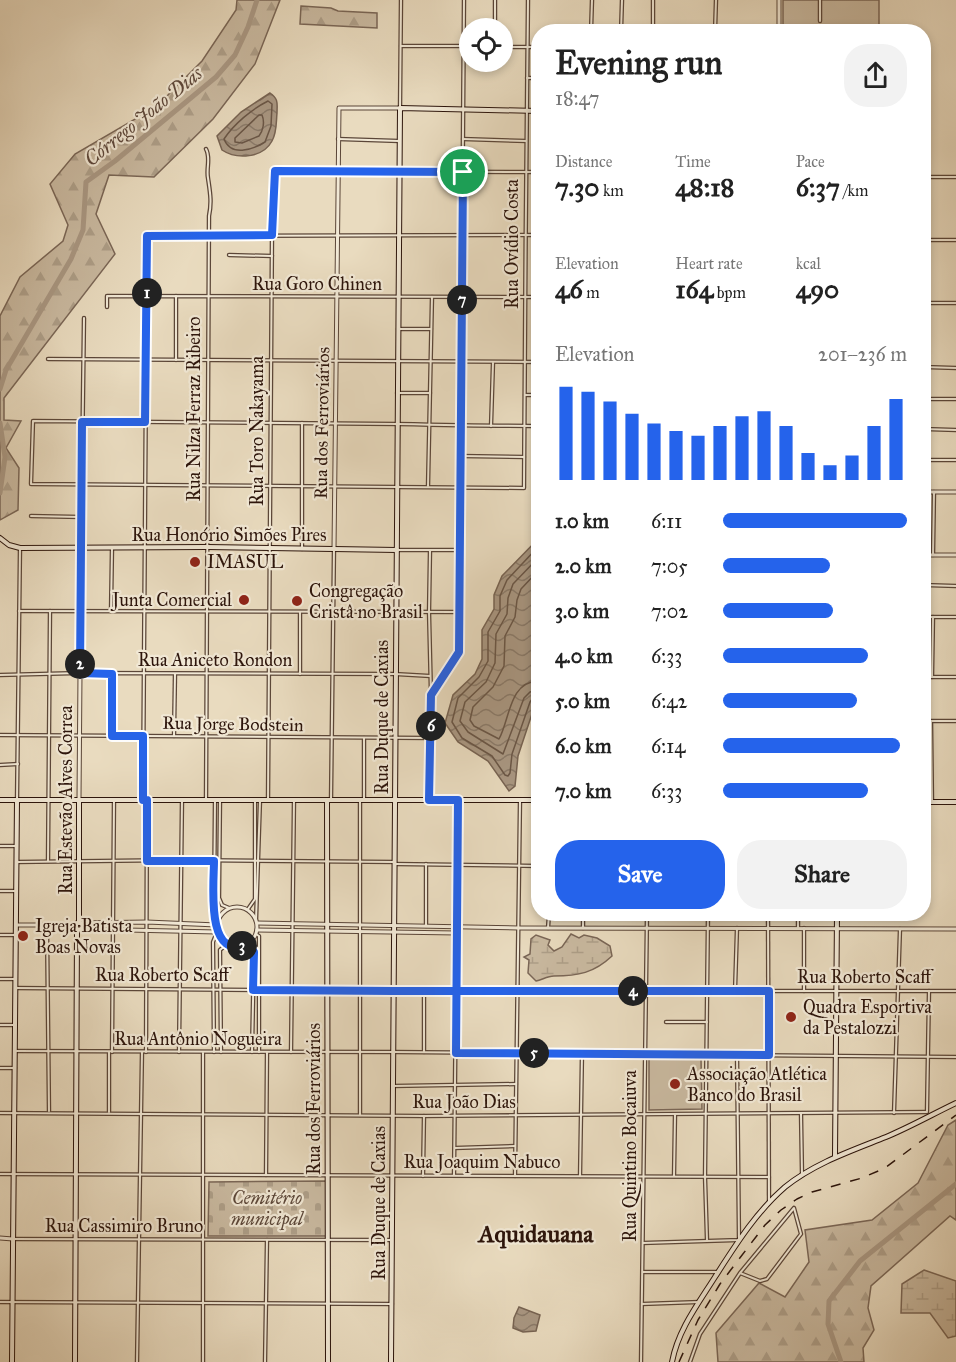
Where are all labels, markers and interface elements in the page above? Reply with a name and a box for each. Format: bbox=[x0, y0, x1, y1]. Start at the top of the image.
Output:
map controls bbox=[459, 18, 513, 72]
button: locate bbox=[459, 18, 513, 72]
text: Evening run bbox=[555, 43, 722, 83]
button: share bbox=[844, 44, 907, 107]
water label: Córrego João Dias bbox=[79, 60, 208, 171]
text: 18:47 bbox=[555, 86, 600, 110]
pin bbox=[437, 146, 488, 197]
text: Distance bbox=[555, 152, 612, 171]
text: Time bbox=[675, 152, 711, 171]
text: Pace bbox=[796, 152, 825, 171]
icon: arrive bbox=[446, 155, 479, 188]
text: 7.30 bbox=[555, 171, 599, 203]
text: 48:18 bbox=[675, 171, 734, 203]
text: 6:37 bbox=[796, 171, 840, 203]
street label: Rua Ovídio Costa bbox=[501, 179, 523, 309]
text: km bbox=[599, 181, 624, 200]
text: /km bbox=[840, 181, 868, 200]
text: Elevation bbox=[555, 254, 619, 273]
text: Heart rate bbox=[675, 254, 743, 273]
text: kcal bbox=[796, 254, 821, 273]
street label: Rua Goro Chinen bbox=[252, 273, 382, 295]
text: 46 bbox=[555, 273, 583, 305]
text: 164 bbox=[675, 273, 713, 305]
text: 490 bbox=[796, 273, 839, 305]
pin: 1 bbox=[132, 278, 162, 308]
text: 1 bbox=[144, 283, 150, 302]
text: m bbox=[583, 283, 600, 302]
text: bpm bbox=[713, 283, 746, 302]
pin: 7 bbox=[447, 285, 477, 315]
text: 7 bbox=[458, 290, 466, 309]
street label: Rua Nilza Ferraz Ribeiro bbox=[183, 316, 205, 502]
text: Elevation bbox=[555, 342, 634, 366]
text: 201–236 m bbox=[818, 342, 907, 366]
street label: Rua dos Ferroviários bbox=[310, 347, 334, 499]
street label: Rua Toro Nakayama bbox=[246, 356, 268, 506]
text: 1.0 km bbox=[555, 509, 609, 533]
text: 6:11 bbox=[651, 509, 682, 533]
street label: Rua Honório Simões Pires bbox=[131, 524, 327, 546]
place label: IMASUL bbox=[207, 551, 284, 573]
text: 2.0 km bbox=[555, 554, 611, 578]
text: 7:05 bbox=[651, 554, 688, 578]
marker: IMASUL bbox=[188, 555, 202, 569]
place label: Congregação Cristâ no Brasil bbox=[309, 580, 423, 623]
place label: Junta Comercial bbox=[110, 589, 232, 612]
marker: Junta Comercial bbox=[237, 593, 251, 607]
marker: Congregação Cristâ no Brasil bbox=[290, 594, 304, 608]
text: 3.0 km bbox=[555, 599, 609, 623]
text: 7:02 bbox=[651, 599, 688, 623]
street label: Rua Duque de Caxias bbox=[371, 640, 394, 794]
text: 4.0 km bbox=[555, 644, 613, 668]
text: 6:33 bbox=[651, 644, 682, 668]
pin: 2 bbox=[65, 649, 95, 679]
street label: Rua Aniceto Rondon bbox=[138, 649, 292, 671]
text: 2 bbox=[76, 654, 84, 673]
text: 5.0 km bbox=[555, 689, 610, 713]
text: 6:42 bbox=[651, 689, 687, 713]
street label: Rua Estevão Alves Correa bbox=[55, 705, 77, 895]
pin: 6 bbox=[416, 711, 446, 741]
street label: Rua Jorge Bodstein bbox=[162, 712, 304, 737]
text: 6 bbox=[427, 716, 435, 735]
text: 6.0 km bbox=[555, 734, 611, 758]
text: 6:14 bbox=[651, 734, 685, 758]
text: 7.0 km bbox=[555, 779, 612, 803]
text: 6:33 bbox=[651, 779, 682, 803]
button: Save bbox=[555, 840, 725, 909]
button: Share bbox=[737, 840, 907, 909]
place label: Igreja Batista Boas Novas bbox=[35, 915, 133, 958]
marker: Igreja Batista Boas Novas bbox=[16, 929, 30, 943]
pin: 3 bbox=[227, 931, 257, 961]
text: 3 bbox=[239, 936, 245, 955]
street label: Rua Roberto Scaff bbox=[95, 964, 232, 986]
street label: Rua Roberto Scaff bbox=[797, 966, 934, 988]
pin: 4 bbox=[618, 976, 648, 1006]
text: 4 bbox=[629, 981, 637, 1000]
place label: Quadra Esportiva da Pestalozzi bbox=[803, 996, 932, 1039]
marker: Quadra Esportiva da Pestalozzi bbox=[784, 1010, 798, 1024]
street label: Rua dos Ferroviários bbox=[303, 1023, 325, 1175]
street label: Rua Antônio Nogueira bbox=[114, 1028, 282, 1051]
pin: 5 bbox=[519, 1038, 549, 1068]
text: 5 bbox=[530, 1043, 538, 1062]
place label: Associação Atlética Banco do Brasil bbox=[686, 1063, 827, 1106]
street label: Rua Quintino Bocaiuva bbox=[619, 1070, 641, 1242]
marker: Associação Atlética Banco do Brasil bbox=[668, 1077, 682, 1091]
street label: Rua João Dias bbox=[412, 1091, 516, 1114]
street label: Rua Duque de Caxias bbox=[368, 1126, 391, 1280]
street label: Rua Joaquim Nabuco bbox=[404, 1151, 560, 1174]
park label: Cemitério municipal bbox=[231, 1187, 305, 1231]
street label: Rua Cassimiro Bruno bbox=[45, 1215, 203, 1237]
district label: Aquidauana bbox=[477, 1219, 594, 1249]

